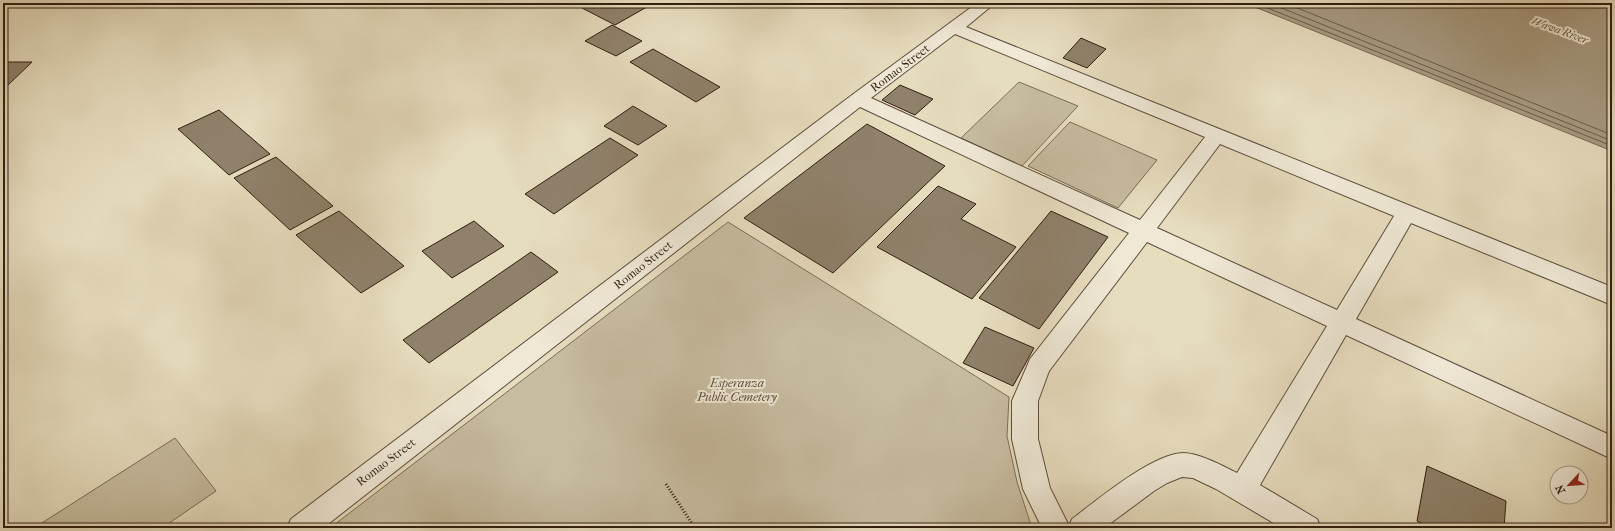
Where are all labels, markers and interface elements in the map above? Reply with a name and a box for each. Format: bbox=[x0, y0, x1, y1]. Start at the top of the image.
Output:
water label: Wawa River bbox=[1530, 14, 1591, 47]
street label: Romao Street bbox=[868, 41, 933, 95]
street label: Romao Street bbox=[611, 237, 676, 292]
park label: Esperanza Public Cemetery bbox=[696, 376, 778, 404]
street label: Romao Street bbox=[354, 435, 419, 489]
north arrow bbox=[1549, 465, 1589, 505]
text: N bbox=[1553, 482, 1568, 496]

